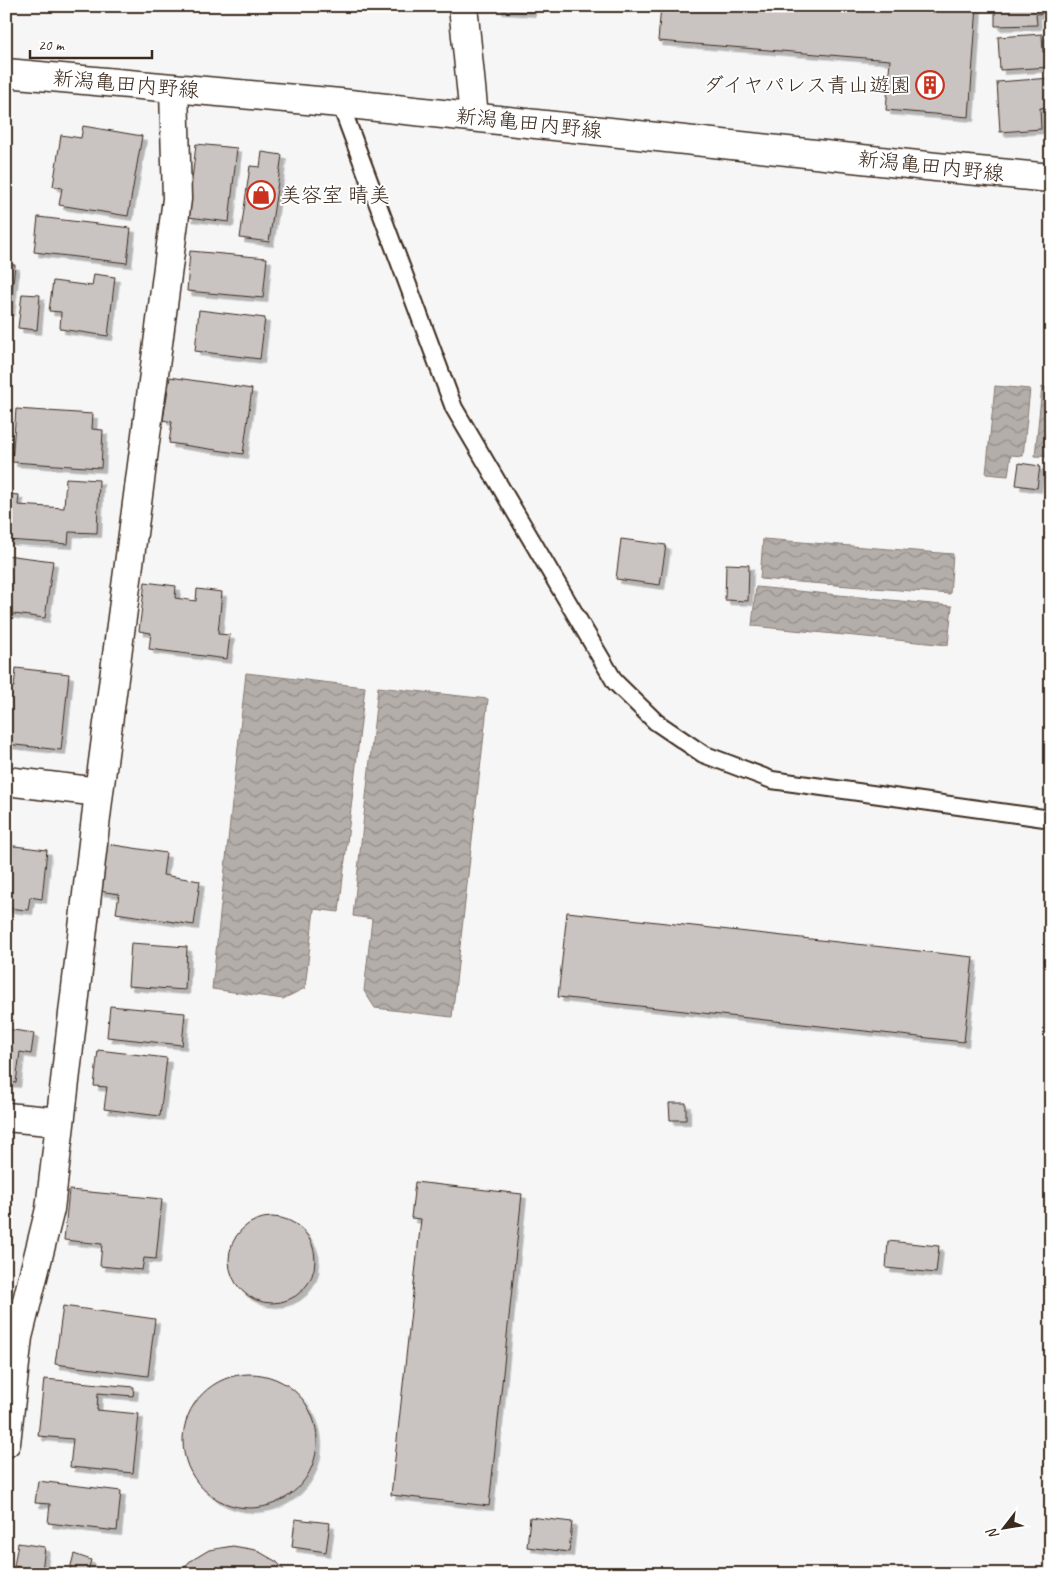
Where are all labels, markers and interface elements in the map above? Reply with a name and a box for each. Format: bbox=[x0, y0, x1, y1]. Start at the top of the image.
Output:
scale bar bbox=[30, 28, 152, 60]
text: 20 m bbox=[38, 36, 65, 55]
street label: 新潟亀田内野線 bbox=[52, 65, 200, 103]
building icon: ダイヤパレス青山遊園 bbox=[915, 70, 945, 100]
place label: ダイヤパレス青山遊園 bbox=[703, 72, 911, 98]
street label: 新潟亀田内野線 bbox=[455, 102, 603, 144]
street label: 新潟亀田内野線 bbox=[857, 145, 1005, 187]
shop icon: 美容室 晴美 bbox=[246, 180, 276, 210]
place label: 美容室 晴美 bbox=[280, 182, 390, 208]
north arrow bbox=[980, 1502, 1030, 1552]
text: N bbox=[983, 1524, 1003, 1543]

